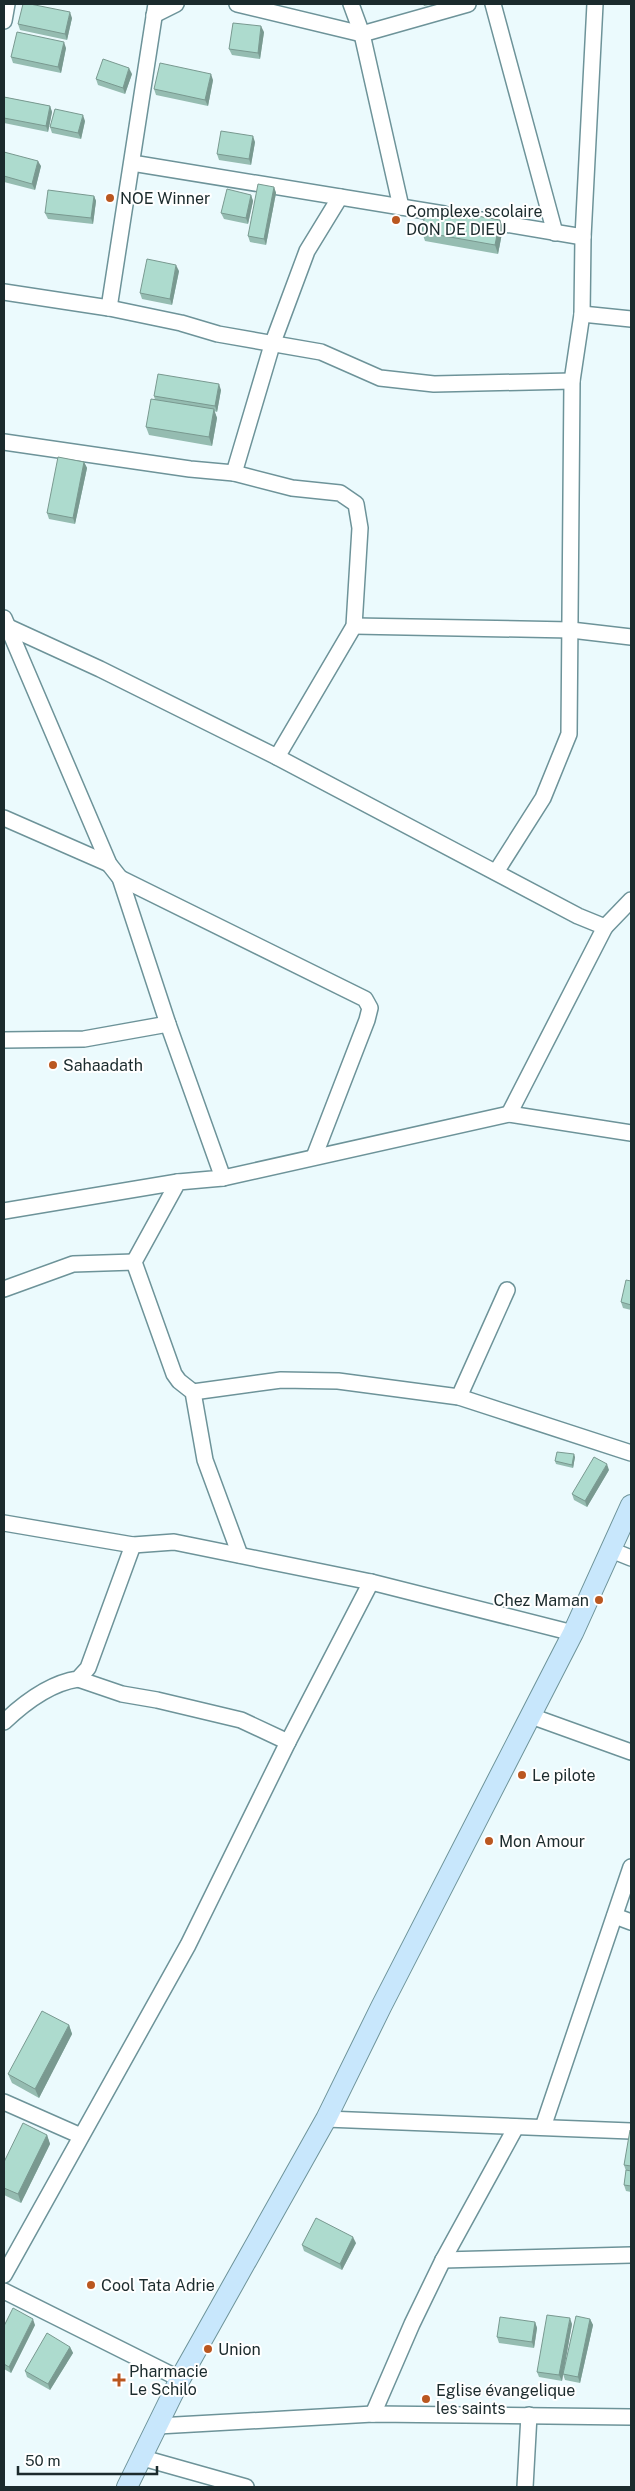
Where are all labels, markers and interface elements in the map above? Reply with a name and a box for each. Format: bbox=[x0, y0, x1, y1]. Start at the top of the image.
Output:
place label: NOE Winner bbox=[120, 189, 210, 208]
marker: NOE Winner bbox=[104, 192, 116, 204]
place label: Complexe scolaire DON DE DIEU bbox=[406, 202, 543, 239]
marker: Complexe scolaire DON DE DIEU bbox=[390, 214, 402, 226]
place label: Sahaadath bbox=[63, 1056, 143, 1075]
marker: Sahaadath bbox=[47, 1059, 59, 1071]
place label: Chez Maman bbox=[493, 1591, 589, 1610]
marker: Chez Maman bbox=[593, 1594, 605, 1606]
place label: Le pilote bbox=[532, 1766, 596, 1785]
marker: Le pilote bbox=[516, 1769, 528, 1781]
place label: Mon Amour bbox=[499, 1832, 585, 1851]
marker: Mon Amour bbox=[483, 1835, 495, 1847]
place label: Cool Tata Adrie bbox=[101, 2276, 215, 2295]
marker: Cool Tata Adrie bbox=[85, 2279, 97, 2291]
place label: Union bbox=[218, 2340, 261, 2359]
marker: Union bbox=[202, 2343, 214, 2355]
place label: Pharmacie Le Schilo bbox=[129, 2362, 208, 2399]
marker: Pharmacie Le Schilo bbox=[113, 2374, 125, 2386]
place label: Eglise évangelique les saints bbox=[436, 2381, 575, 2418]
marker: Eglise évangelique les saints bbox=[420, 2393, 432, 2405]
scale bar bbox=[18, 2444, 156, 2476]
text: 50 m bbox=[25, 2452, 60, 2469]

